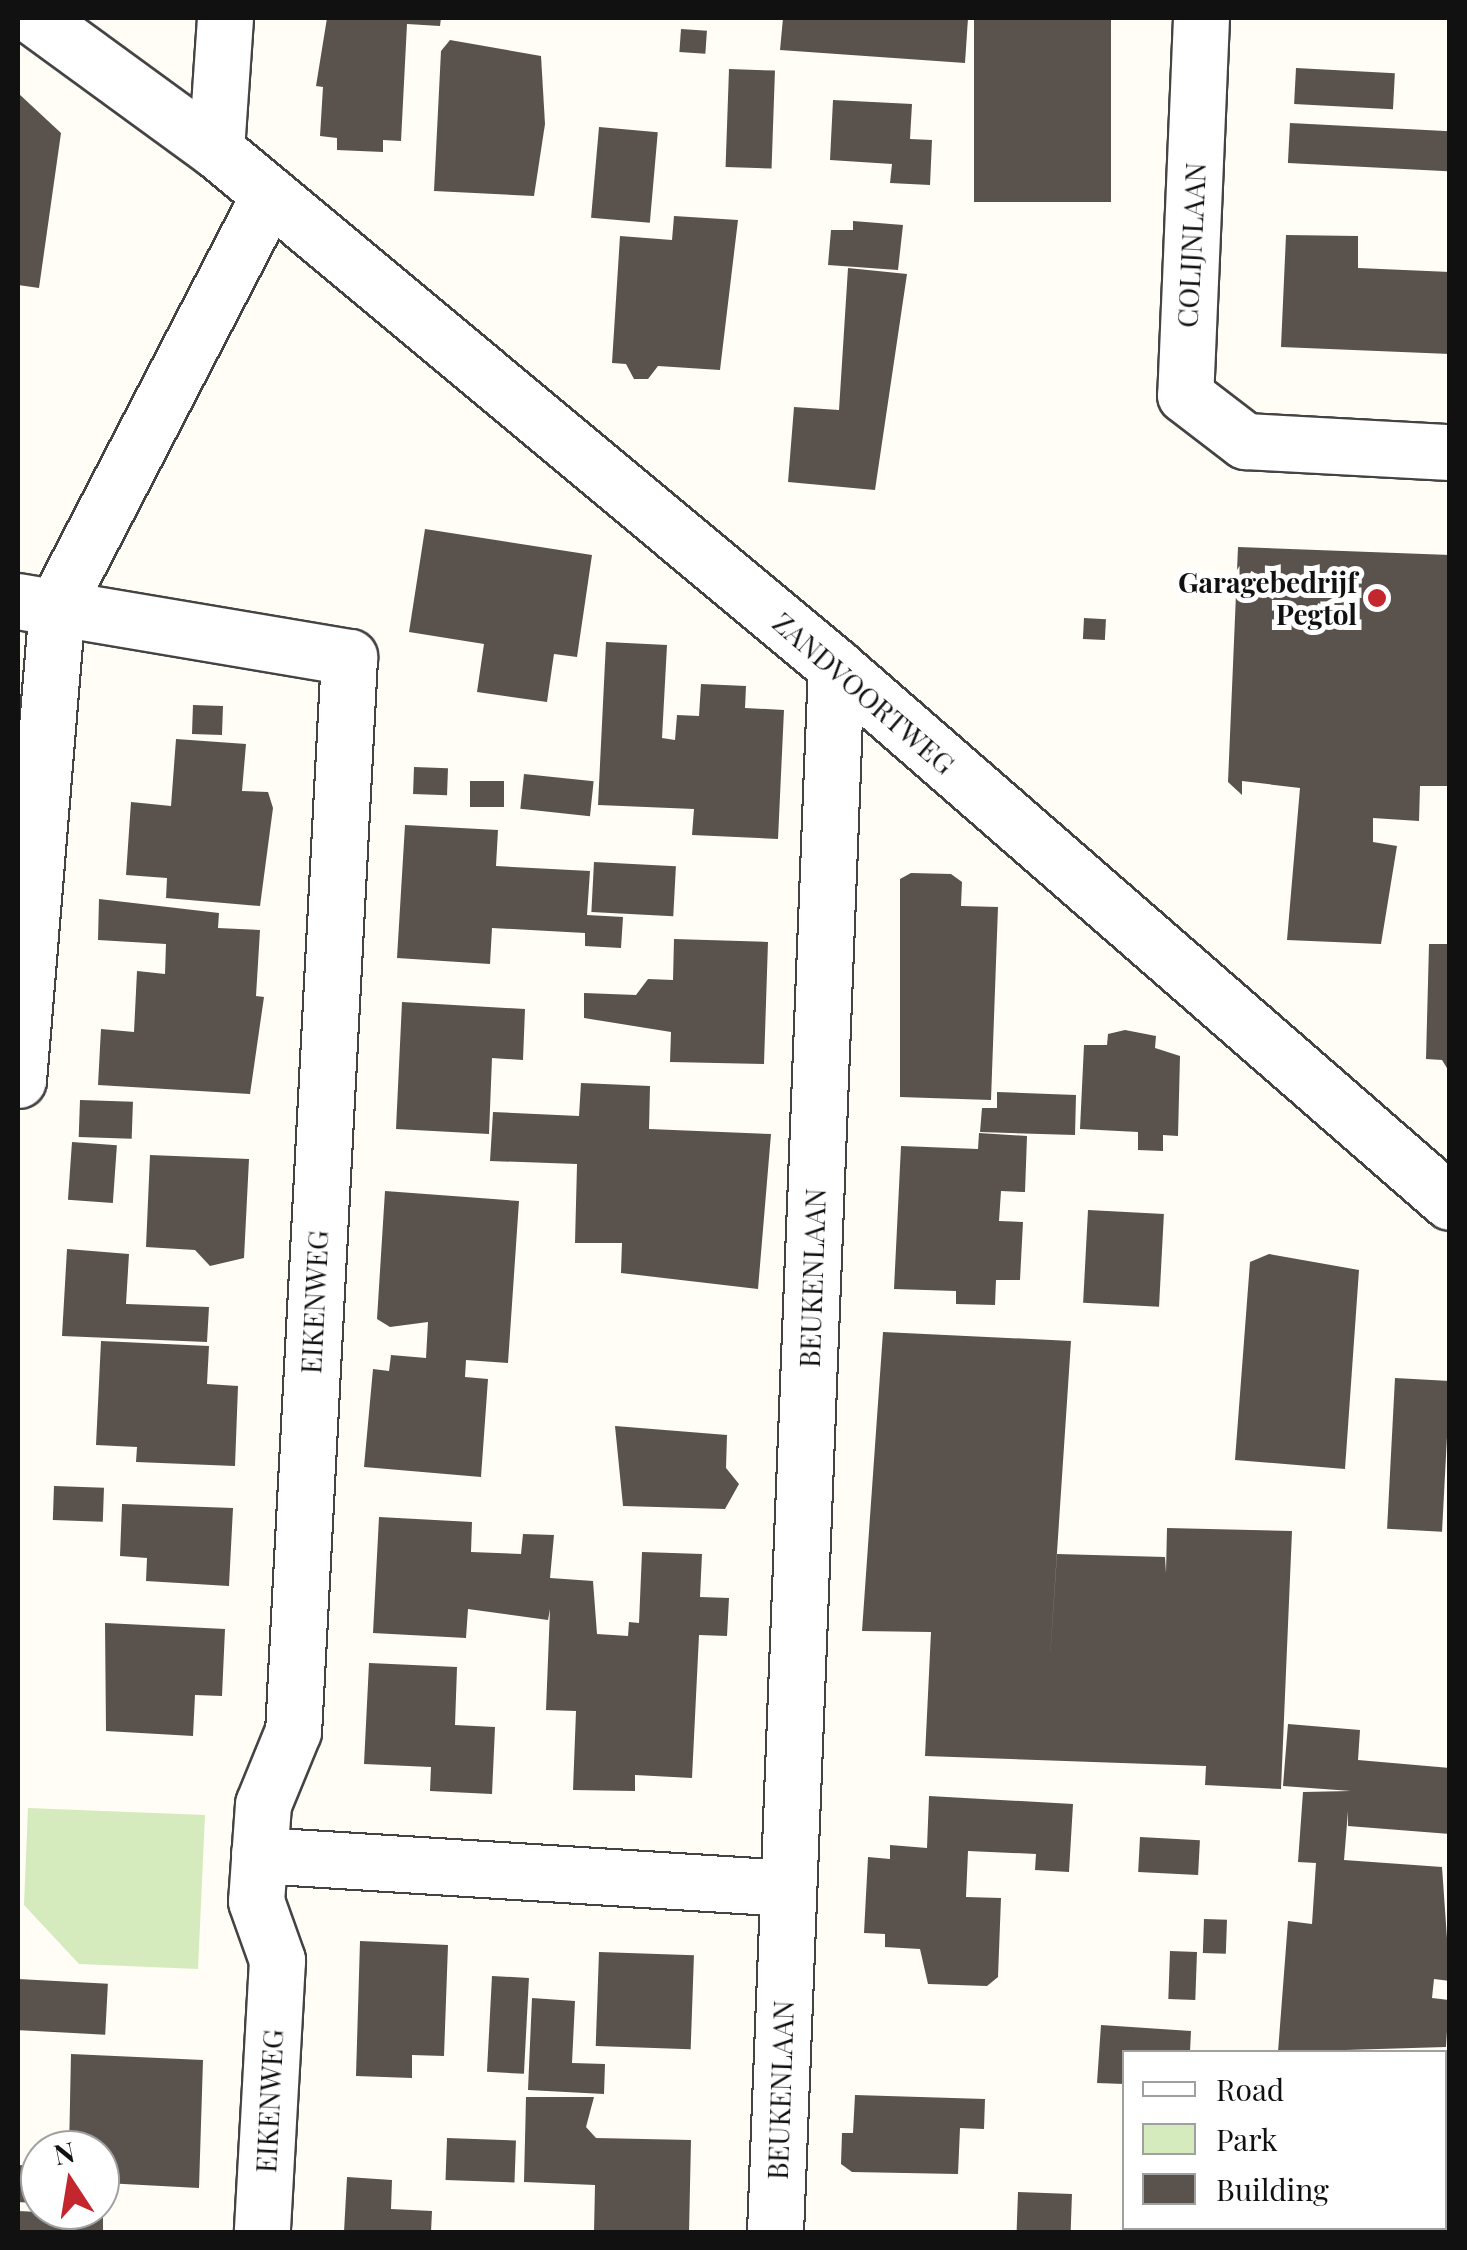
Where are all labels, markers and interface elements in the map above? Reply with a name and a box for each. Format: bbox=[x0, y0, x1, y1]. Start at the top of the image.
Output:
street label: COLIJNLAAN bbox=[1170, 161, 1212, 329]
place label: Garagebedrijf Pegtol bbox=[1178, 565, 1357, 631]
marker: Garagebedrijf Pegtol bbox=[1366, 587, 1388, 609]
street label: ZANDVOORTWEG bbox=[767, 605, 961, 781]
street label: BEUKENLAAN bbox=[792, 1188, 832, 1368]
street label: EIKENWEG bbox=[293, 1229, 335, 1375]
street label: BEUKENLAAN bbox=[760, 2000, 800, 2180]
street label: EIKENWEG bbox=[248, 2028, 290, 2174]
legend bbox=[1122, 2050, 1447, 2230]
text: Road bbox=[1216, 2069, 1284, 2109]
text: Park bbox=[1216, 2119, 1278, 2159]
north arrow bbox=[20, 2130, 120, 2230]
text: N bbox=[50, 2132, 78, 2172]
text: Building bbox=[1216, 2169, 1329, 2209]

